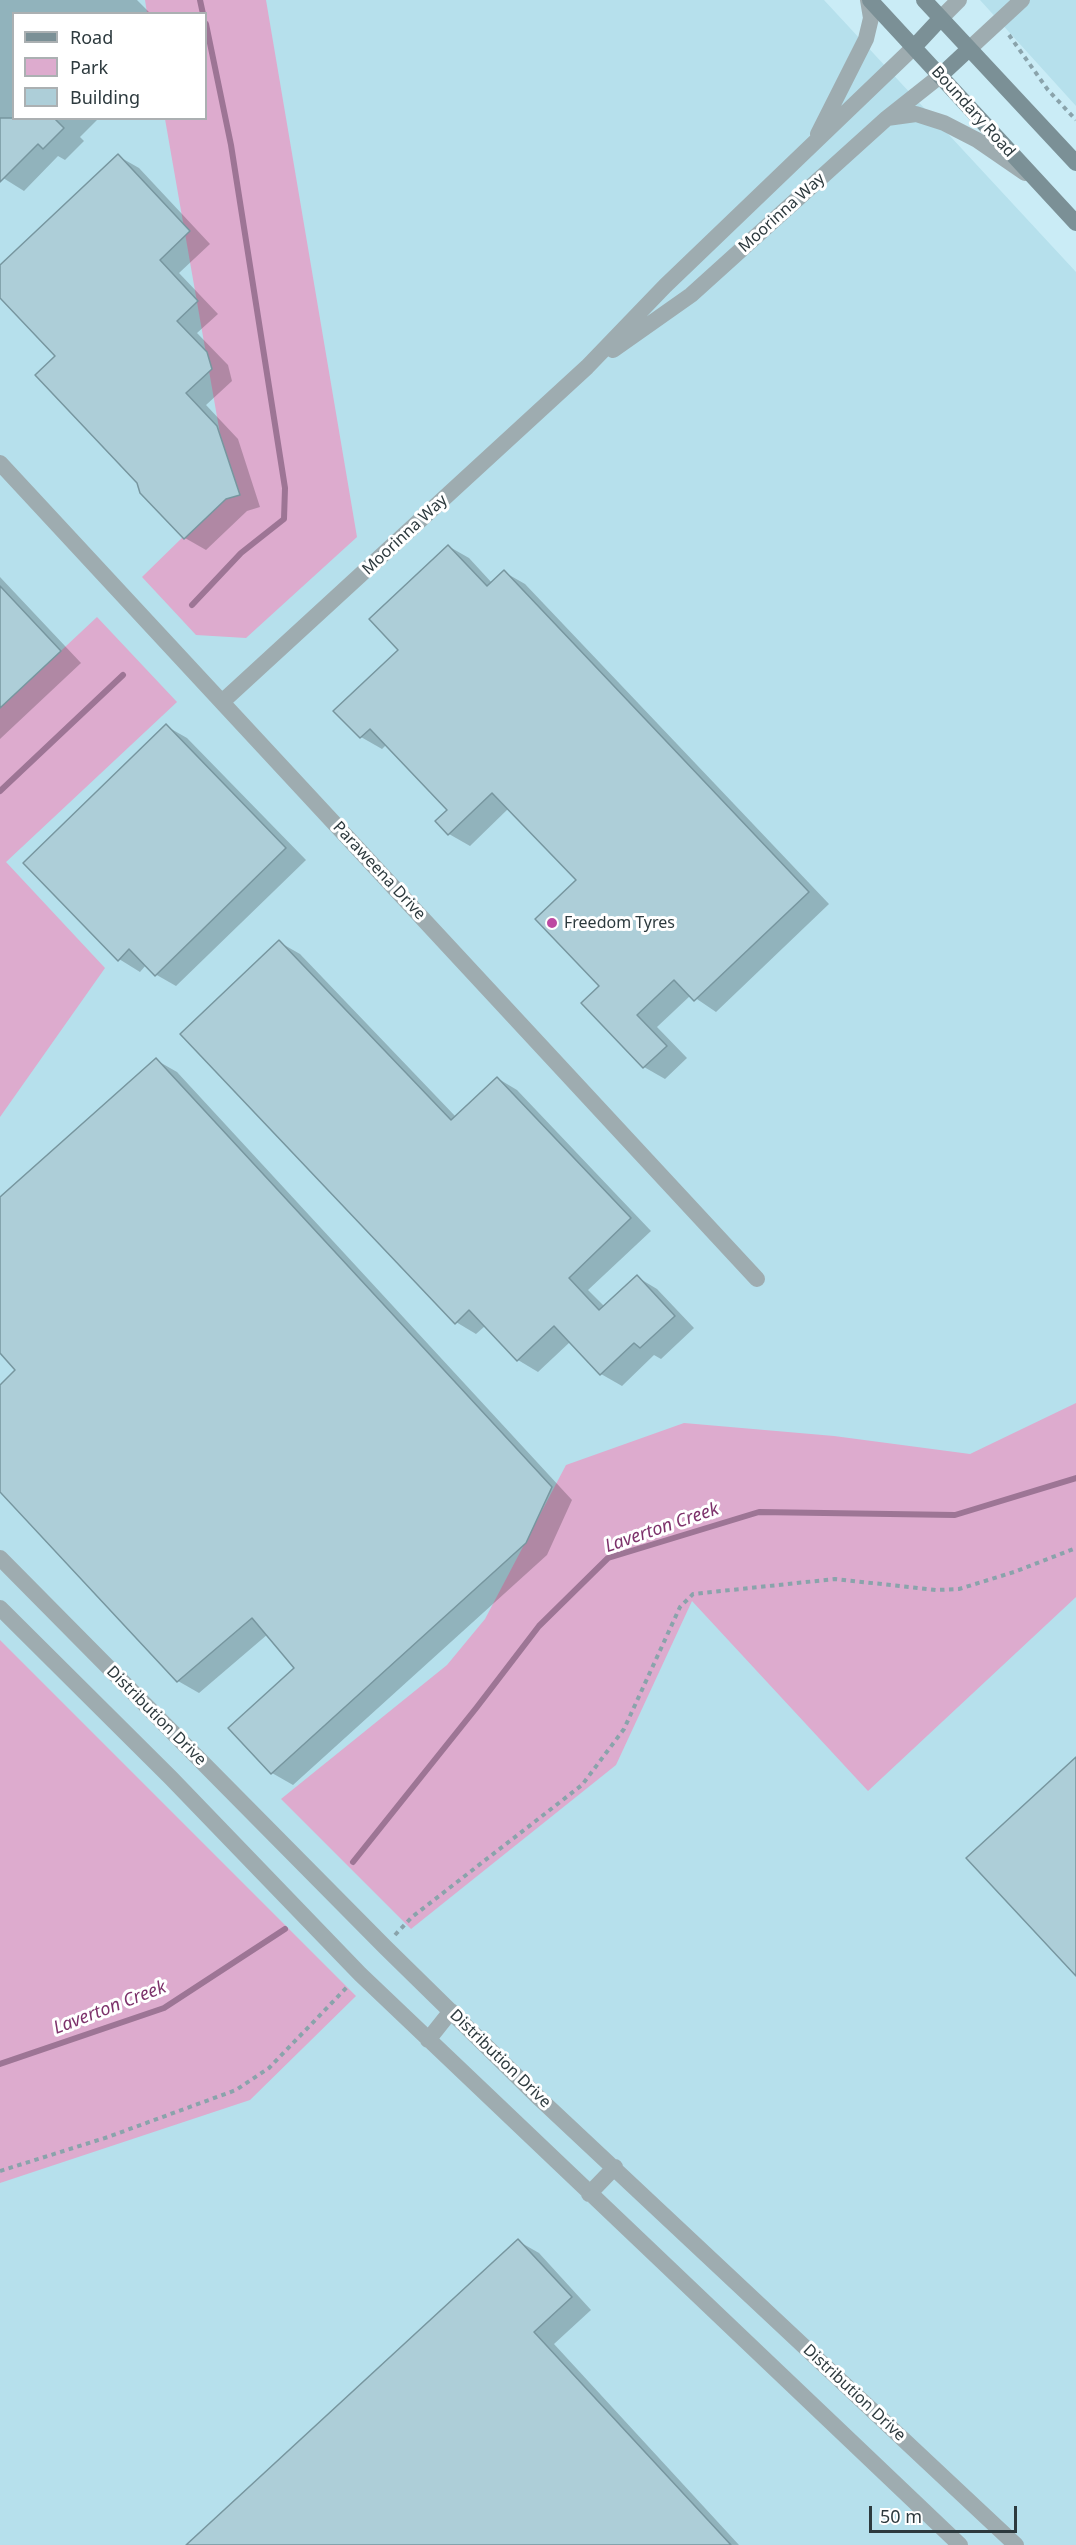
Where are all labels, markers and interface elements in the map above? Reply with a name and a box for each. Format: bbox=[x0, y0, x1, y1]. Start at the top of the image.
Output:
legend bbox=[12, 12, 207, 120]
text: Road bbox=[70, 25, 113, 49]
text: Park bbox=[70, 55, 108, 79]
street label: Boundary Road bbox=[927, 62, 1019, 162]
text: Building bbox=[70, 85, 140, 109]
street label: Moorinna Way bbox=[735, 169, 829, 257]
street label: Moorinna Way bbox=[359, 491, 451, 579]
street label: Paraweena Drive bbox=[329, 818, 429, 924]
place label: Freedom Tyres bbox=[564, 913, 675, 933]
marker: Freedom Tyres bbox=[545, 916, 559, 930]
water label: Laverton Creek bbox=[602, 1498, 722, 1558]
street label: Distribution Drive bbox=[102, 1662, 210, 1770]
water label: Laverton Creek bbox=[51, 1977, 169, 2039]
street label: Distribution Drive bbox=[446, 2006, 554, 2112]
street label: Distribution Drive bbox=[799, 2341, 909, 2445]
scale bar bbox=[872, 2494, 1020, 2532]
text: 50 m bbox=[880, 2504, 922, 2528]

